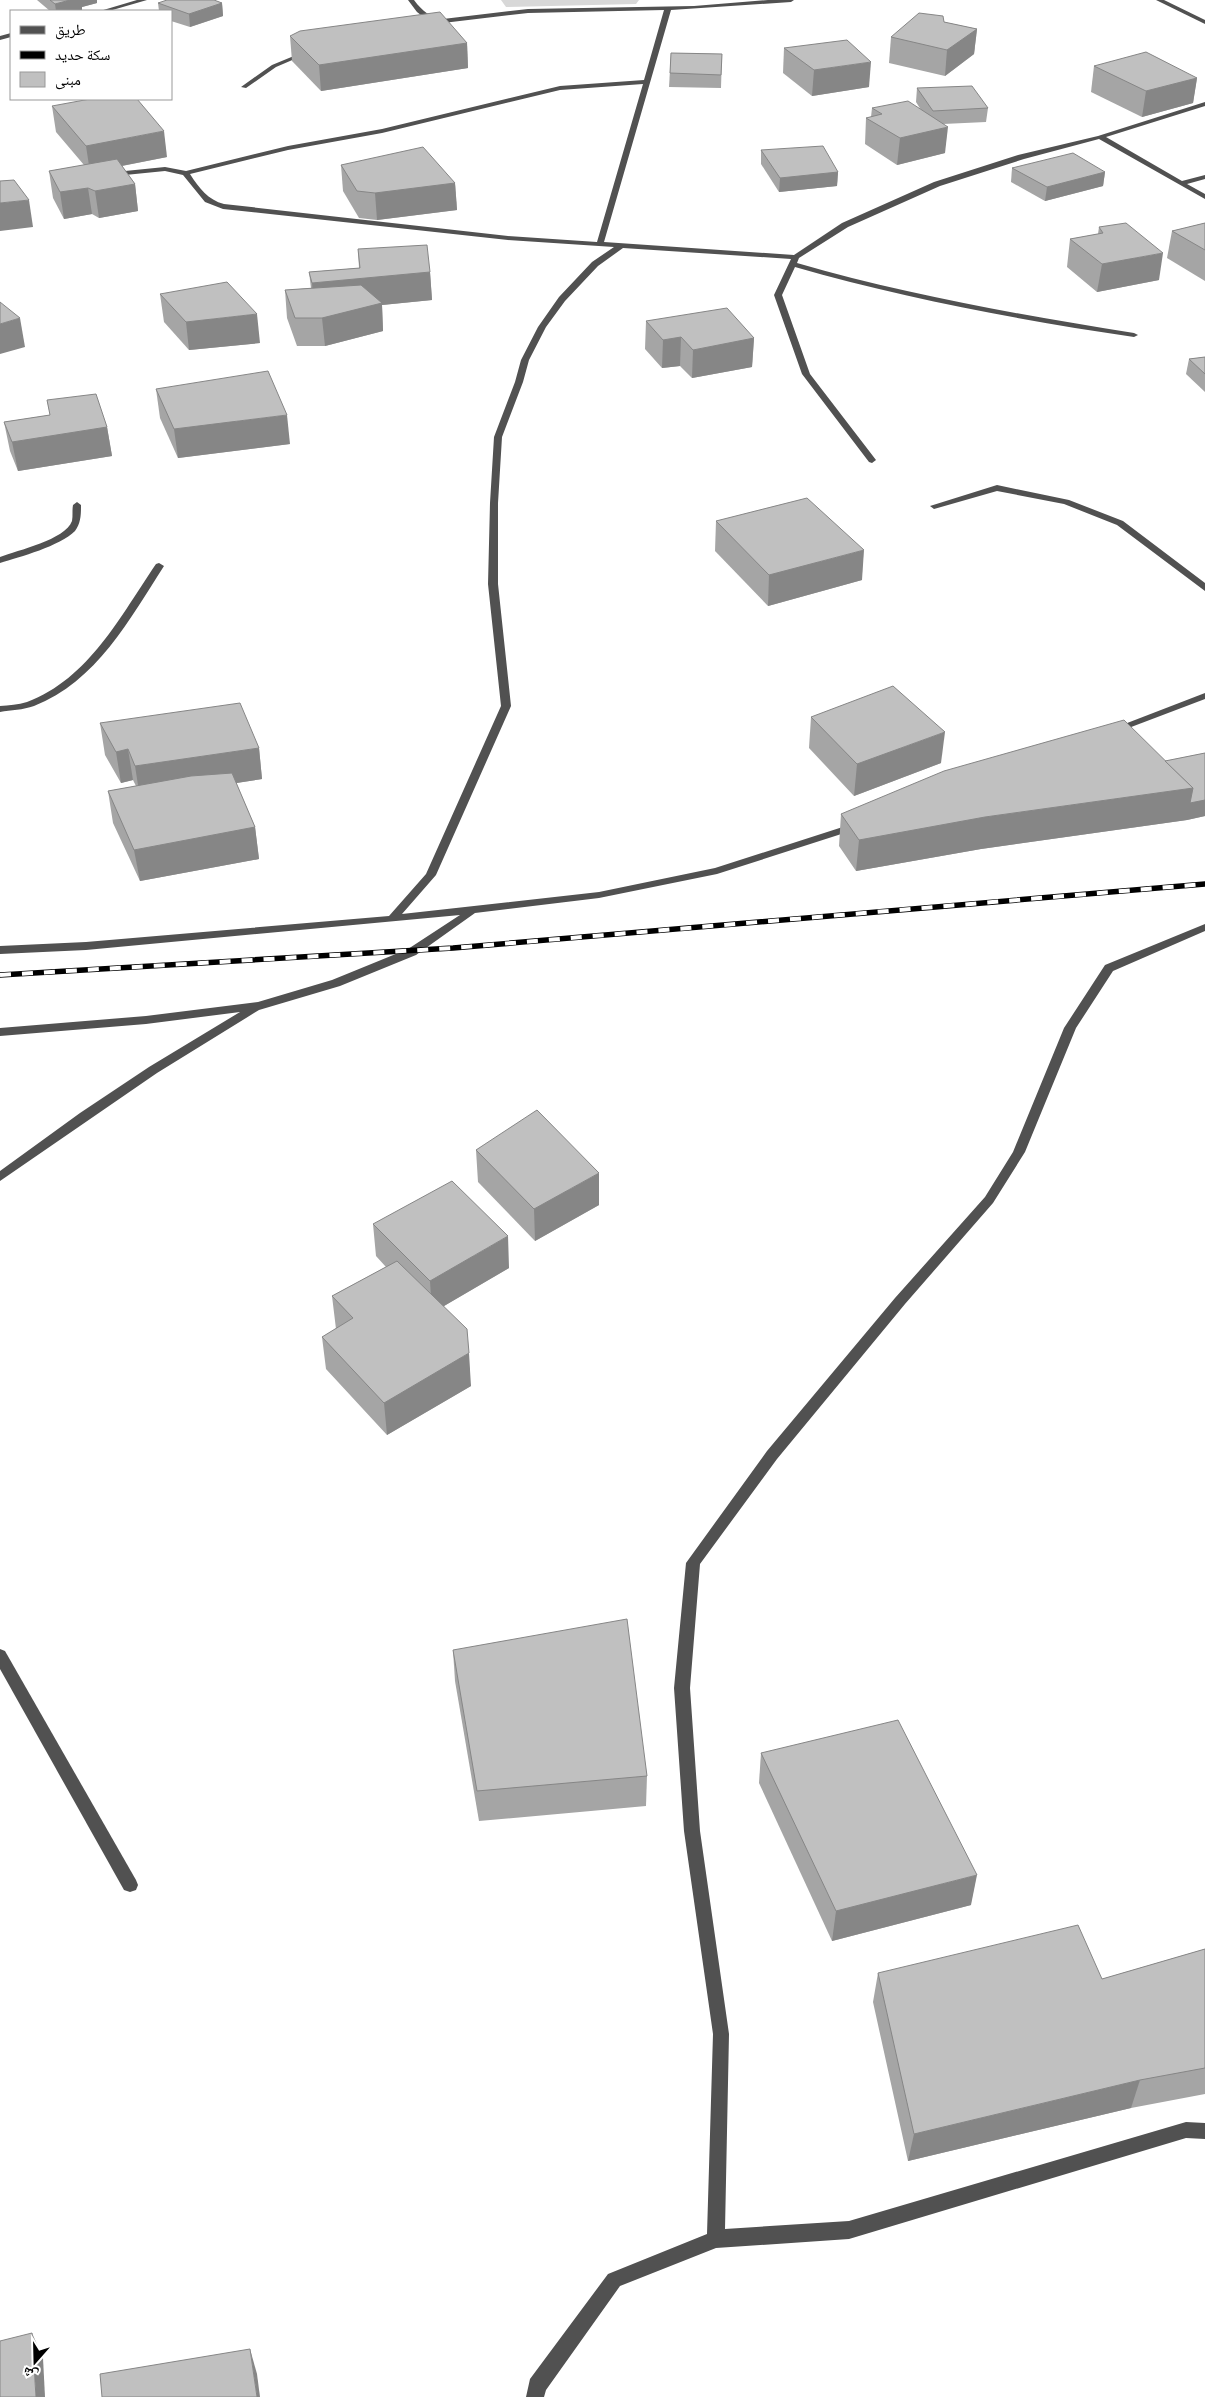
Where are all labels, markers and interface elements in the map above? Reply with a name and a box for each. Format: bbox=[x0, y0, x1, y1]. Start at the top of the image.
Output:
legend bbox=[10, 10, 172, 100]
text: طريق bbox=[55, 20, 86, 40]
text: سكة حديد bbox=[55, 45, 110, 63]
text: مبنى bbox=[55, 70, 81, 90]
north arrow bbox=[10, 2337, 60, 2387]
text: ش bbox=[20, 2363, 41, 2385]

